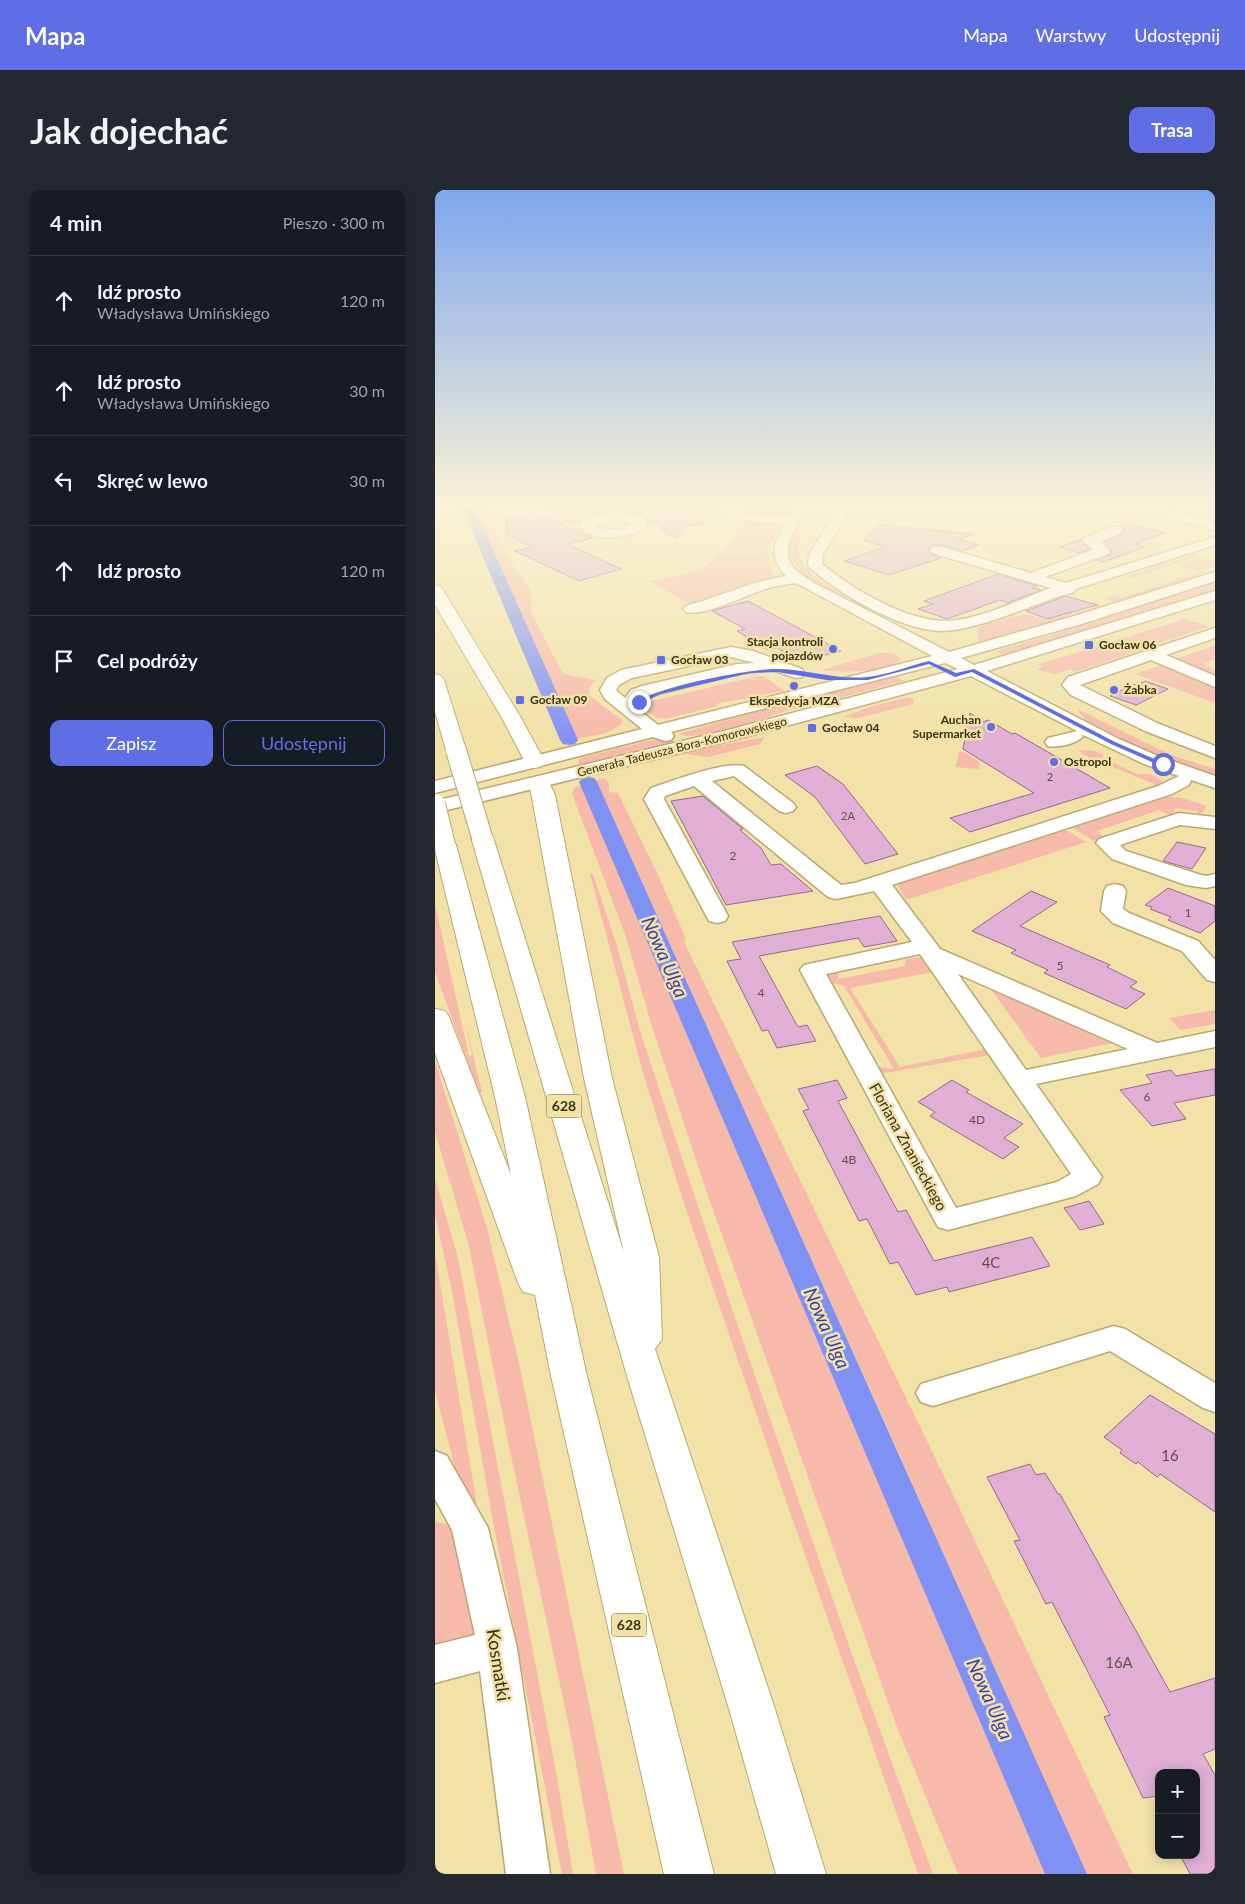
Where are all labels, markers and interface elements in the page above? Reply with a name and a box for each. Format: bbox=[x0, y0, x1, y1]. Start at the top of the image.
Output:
text: Mapa bbox=[25, 21, 85, 50]
text: Mapa bbox=[963, 24, 1008, 46]
text: Warstwy bbox=[1036, 24, 1106, 46]
text: Udostępnij bbox=[1134, 24, 1220, 46]
button: Trasa bbox=[1129, 107, 1215, 153]
text: Jak dojechać bbox=[30, 109, 228, 151]
text: 4 min bbox=[50, 210, 102, 235]
text: Pieszo · 300 m bbox=[283, 213, 385, 232]
text: Idź prosto bbox=[97, 280, 181, 303]
icon: ahead bbox=[50, 287, 78, 315]
text: 120 m bbox=[340, 291, 385, 310]
text: Władysława Umińskiego bbox=[97, 303, 270, 322]
text: Idź prosto bbox=[97, 370, 181, 393]
icon: ahead bbox=[50, 377, 78, 405]
text: 30 m bbox=[349, 381, 385, 400]
text: Władysława Umińskiego bbox=[97, 393, 270, 412]
icon: left bbox=[50, 467, 78, 495]
text: Skręć w lewo bbox=[97, 469, 208, 492]
text: 30 m bbox=[349, 471, 385, 490]
icon: ahead bbox=[50, 557, 78, 585]
text: Idź prosto bbox=[97, 559, 181, 582]
text: 120 m bbox=[340, 561, 385, 580]
place label: Stacja kontroli pojazdów bbox=[747, 634, 823, 663]
place label: Gocław 06 bbox=[1099, 637, 1157, 652]
marker: Gocław 06 bbox=[1083, 639, 1095, 651]
marker: Stacja kontroli pojazdów bbox=[827, 643, 839, 655]
icon: arrive bbox=[50, 647, 78, 675]
text: Cel podróży bbox=[97, 649, 198, 672]
place label: Gocław 03 bbox=[671, 652, 729, 667]
marker: Gocław 03 bbox=[655, 654, 667, 666]
marker: Ekspedycja MZA bbox=[788, 680, 800, 692]
place label: Żabka bbox=[1124, 682, 1157, 697]
marker: Żabka bbox=[1108, 684, 1120, 696]
route end bbox=[628, 691, 651, 714]
place label: Gocław 09 bbox=[530, 692, 588, 707]
place label: Ekspedycja MZA bbox=[749, 693, 839, 708]
marker: Gocław 09 bbox=[514, 694, 526, 706]
place label: Auchan Supermarket bbox=[913, 712, 982, 741]
street label: Generała Tadeusza Bora-Komorowskiego bbox=[575, 713, 788, 780]
button: Zapisz bbox=[50, 720, 213, 766]
button: Udostępnij bbox=[223, 720, 385, 766]
place label: Gocław 04 bbox=[822, 720, 880, 735]
marker: Auchan Supermarket bbox=[985, 721, 997, 733]
marker: Gocław 04 bbox=[806, 722, 818, 734]
route start bbox=[1152, 753, 1175, 776]
place label: Ostropol bbox=[1064, 754, 1111, 769]
marker: Ostropol bbox=[1048, 756, 1060, 768]
house number: 2 bbox=[1047, 770, 1053, 783]
house number: 2A bbox=[841, 809, 855, 822]
house number: 2 bbox=[730, 848, 737, 863]
house number: 1 bbox=[1185, 905, 1192, 920]
water label: Nowa Ulga bbox=[637, 913, 694, 1001]
house number: 5 bbox=[1057, 958, 1064, 973]
house number: 4 bbox=[758, 985, 765, 1000]
street label: Floriana Znanieckiego bbox=[866, 1079, 952, 1214]
house number: 6 bbox=[1144, 1089, 1151, 1104]
road number: 628 bbox=[547, 1094, 581, 1118]
house number: 4D bbox=[969, 1112, 985, 1127]
house number: 4B bbox=[842, 1152, 857, 1167]
house number: 4C bbox=[982, 1253, 1000, 1271]
water label: Nowa Ulga bbox=[799, 1284, 856, 1372]
house number: 16 bbox=[1161, 1446, 1179, 1464]
road number: 628 bbox=[611, 1614, 647, 1636]
street label: Kosmatki bbox=[482, 1627, 516, 1703]
house number: 16A bbox=[1105, 1653, 1134, 1671]
water label: Nowa Ulga bbox=[962, 1655, 1019, 1743]
map controls bbox=[1155, 1769, 1200, 1859]
button: + bbox=[1155, 1769, 1200, 1814]
button: − bbox=[1155, 1814, 1200, 1859]

